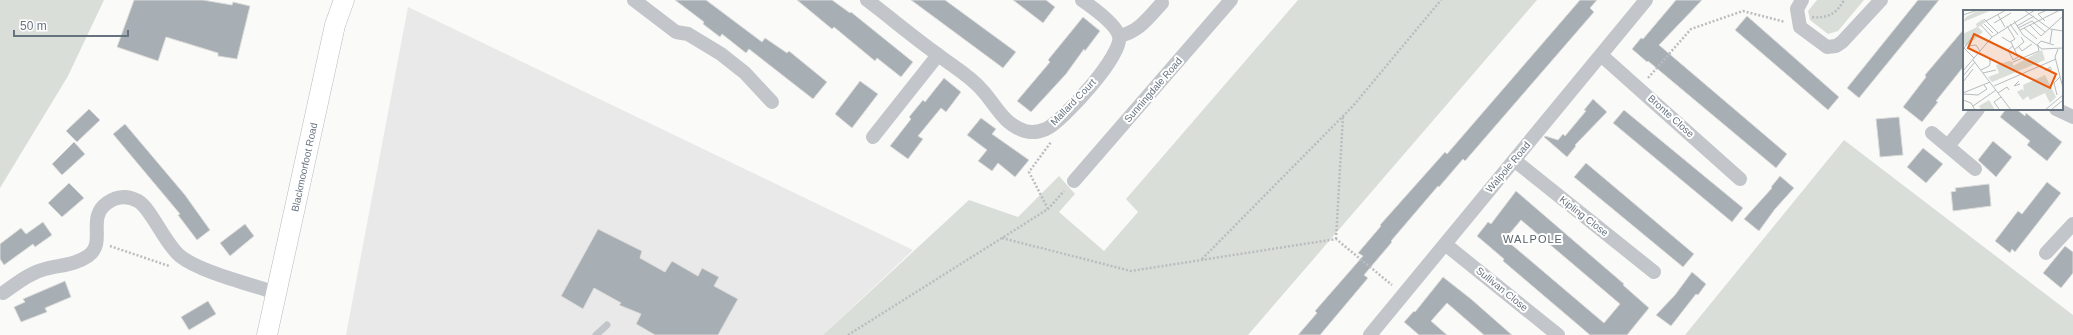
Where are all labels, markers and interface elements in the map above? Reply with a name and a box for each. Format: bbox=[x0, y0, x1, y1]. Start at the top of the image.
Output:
inset map bbox=[1963, 10, 2063, 110]
scale bar bbox=[14, 12, 128, 38]
text: 50 m bbox=[20, 19, 47, 33]
street label: Sunningdale Road bbox=[1122, 55, 1184, 125]
street label: Mallard Court bbox=[1048, 76, 1098, 127]
street label: Bronte Close bbox=[1646, 93, 1696, 140]
street label: Blackmoorfoot Road bbox=[289, 122, 319, 212]
street label: Walpole Road bbox=[1484, 140, 1532, 194]
street label: Kipling Close bbox=[1558, 194, 1611, 239]
district label: WALPOLE bbox=[1503, 233, 1563, 245]
street label: Sullivan Close bbox=[1474, 265, 1530, 313]

